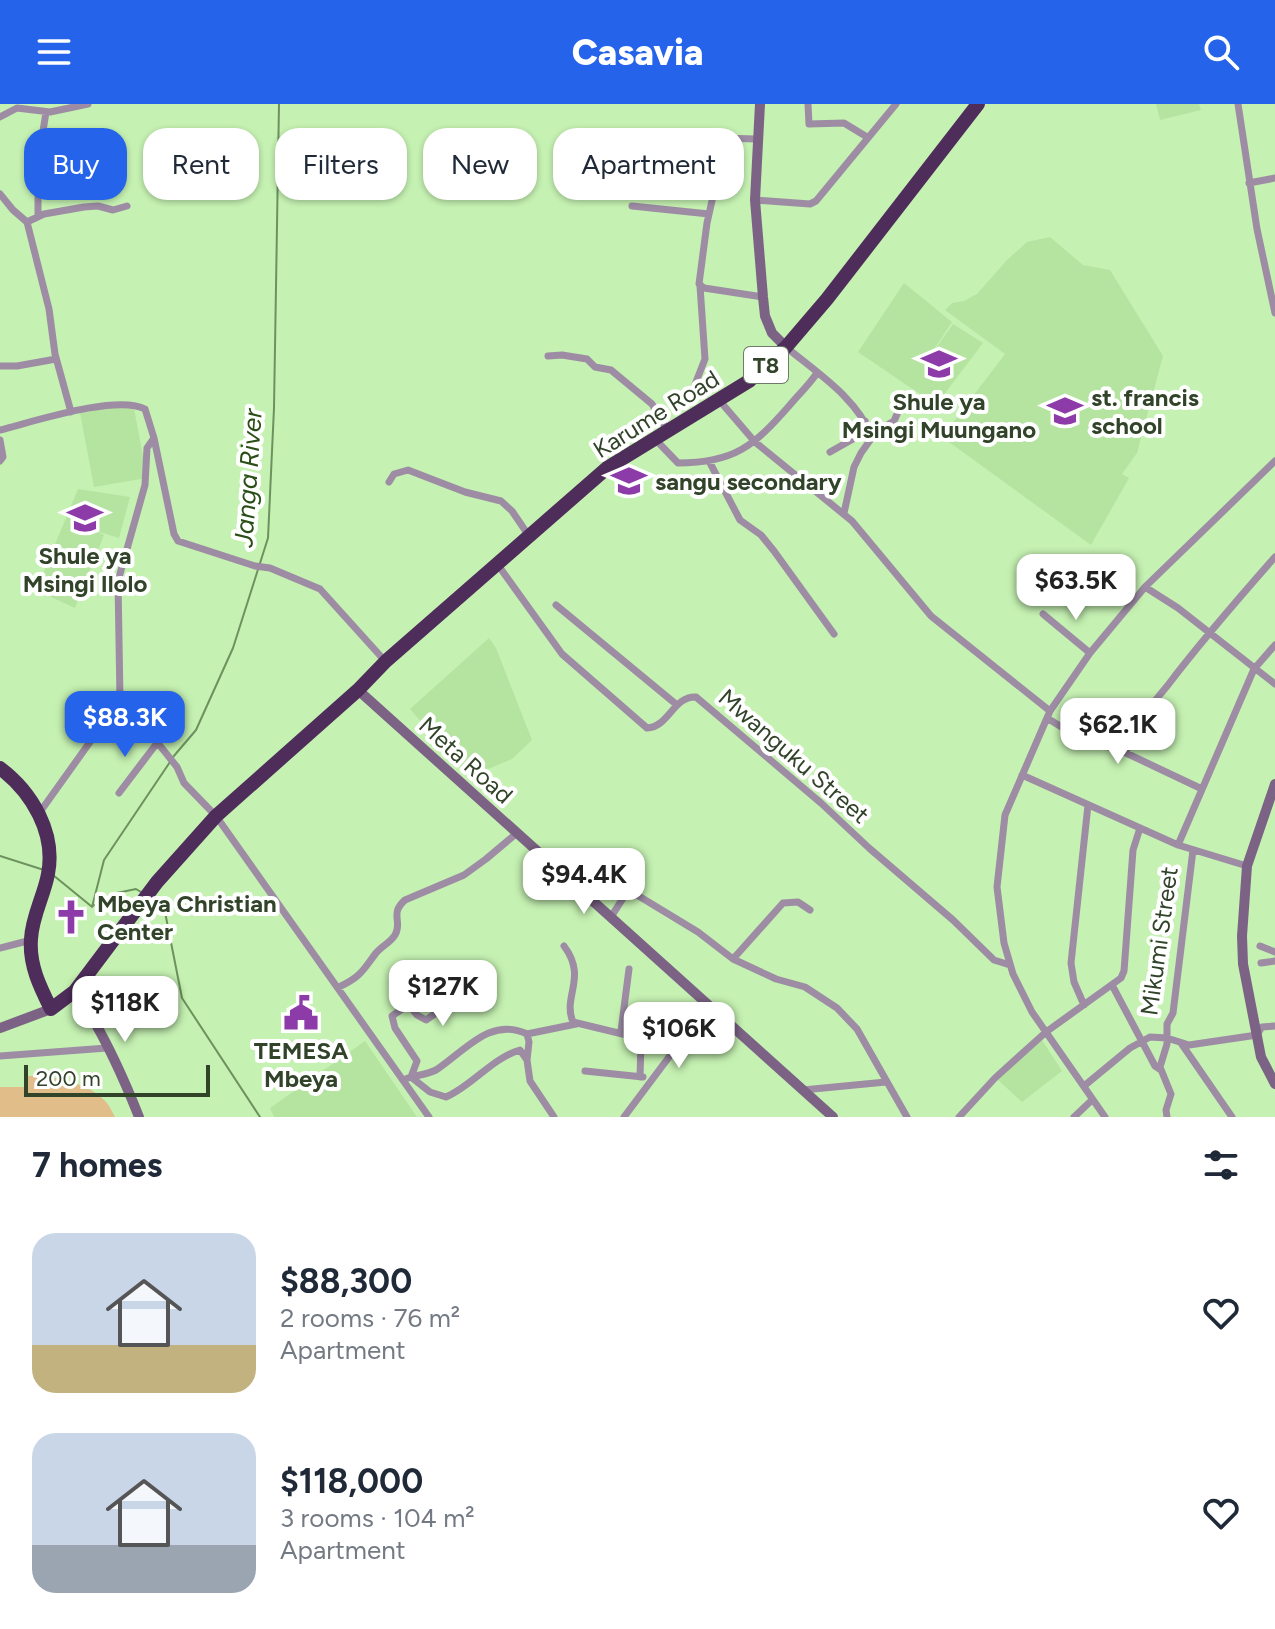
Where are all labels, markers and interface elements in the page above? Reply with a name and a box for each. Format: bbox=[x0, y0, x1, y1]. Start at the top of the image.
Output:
icon: menu bbox=[32, 30, 76, 74]
icon: search bbox=[1199, 30, 1243, 74]
text: Casavia bbox=[572, 31, 703, 74]
chip: Buy bbox=[24, 128, 127, 200]
chip: Rent bbox=[143, 128, 259, 200]
chip: Filters bbox=[275, 128, 407, 200]
chip: New bbox=[423, 128, 537, 200]
chip: Apartment bbox=[553, 128, 744, 200]
school or university icon: Shule ya Msingi Muungano bbox=[920, 345, 958, 383]
road number: T8 bbox=[744, 347, 788, 383]
street label: Karume Road bbox=[588, 364, 724, 464]
place label: st. francis school bbox=[1091, 383, 1199, 440]
place label: Shule ya Msingi Muungano bbox=[842, 387, 1036, 444]
school or university icon: st. francis school bbox=[1046, 392, 1084, 430]
water label: Janga River bbox=[227, 407, 269, 549]
school or university icon: sangu secondary bbox=[610, 462, 648, 500]
place label: sangu secondary bbox=[655, 467, 842, 496]
school or university icon: Shule ya Msingi Ilolo bbox=[66, 499, 104, 537]
place label: Shule ya Msingi Ilolo bbox=[23, 541, 147, 598]
pin: $63.5K bbox=[1011, 554, 1141, 622]
text: $63.5K bbox=[1035, 564, 1117, 596]
street label: Mwanguku Street bbox=[713, 683, 875, 829]
pin: $88.3K bbox=[60, 691, 190, 759]
pin: $62.1K bbox=[1053, 698, 1183, 766]
text: $88.3K bbox=[83, 701, 167, 733]
text: $62.1K bbox=[1078, 708, 1158, 740]
street label: Meta Road bbox=[413, 710, 519, 810]
pin: $94.4K bbox=[519, 848, 649, 916]
text: $94.4K bbox=[541, 858, 627, 890]
street label: Mikumi Street bbox=[1134, 865, 1184, 1017]
place label: Mbeya Christian Center bbox=[97, 889, 277, 946]
church icon: Mbeya Christian Center bbox=[52, 898, 90, 936]
pin: $127K bbox=[387, 960, 499, 1028]
text: $127K bbox=[407, 970, 479, 1002]
pin: $118K bbox=[69, 976, 181, 1044]
text: $118K bbox=[90, 986, 160, 1018]
public building icon: TEMESA Mbeya bbox=[282, 994, 320, 1032]
pin: $106K bbox=[623, 1002, 735, 1070]
text: $106K bbox=[642, 1012, 716, 1044]
place label: TEMESA Mbeya bbox=[254, 1036, 348, 1093]
scale bar bbox=[24, 1061, 210, 1097]
text: 200 m bbox=[36, 1065, 101, 1092]
icon: filters bbox=[1199, 1143, 1243, 1187]
text: 7 homes bbox=[32, 1145, 162, 1186]
text: $88,300 bbox=[280, 1261, 412, 1302]
icon: home bbox=[96, 1265, 192, 1361]
icon: heart bbox=[1199, 1291, 1243, 1335]
text: 2 rooms · 76 m² bbox=[280, 1302, 460, 1334]
text: Apartment bbox=[280, 1334, 406, 1366]
text: $118,000 bbox=[280, 1461, 423, 1502]
icon: home bbox=[96, 1465, 192, 1561]
icon: heart bbox=[1199, 1491, 1243, 1535]
text: 3 rooms · 104 m² bbox=[280, 1502, 475, 1534]
text: Apartment bbox=[280, 1534, 406, 1566]

